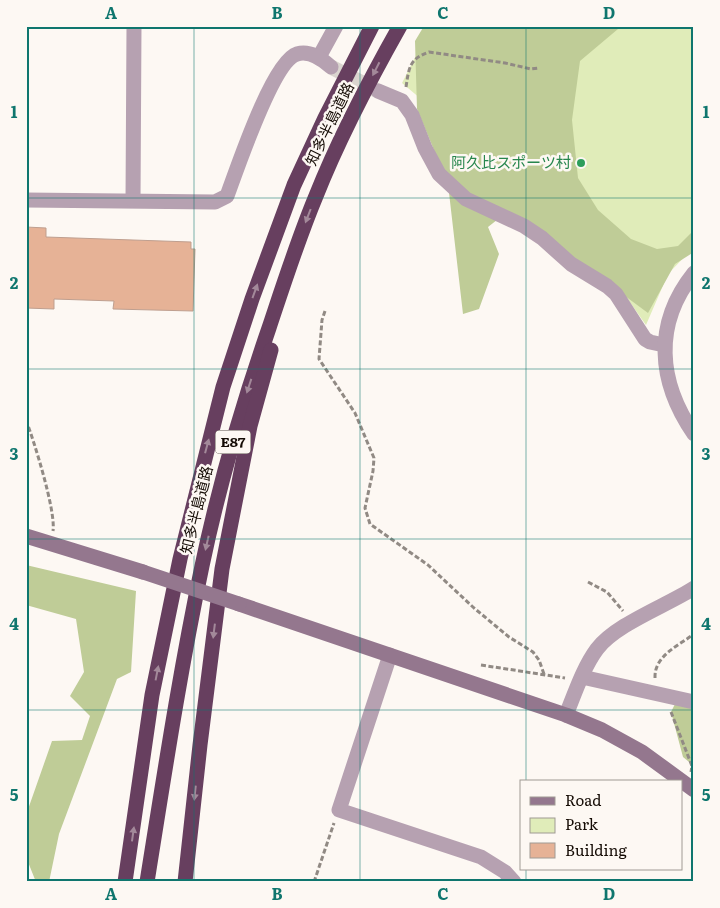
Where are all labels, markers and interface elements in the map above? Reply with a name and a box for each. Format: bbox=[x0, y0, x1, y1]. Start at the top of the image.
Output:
text: A bbox=[105, 0, 117, 24]
text: B bbox=[271, 0, 283, 24]
text: C bbox=[437, 0, 449, 24]
text: D bbox=[603, 0, 615, 24]
one-way arrow bbox=[372, 62, 380, 76]
street label: 知多半島道路 bbox=[299, 78, 359, 169]
text: 1 bbox=[11, 99, 18, 123]
text: 1 bbox=[703, 99, 710, 123]
place label: 阿久比スポーツ村 bbox=[451, 150, 571, 173]
marker: 阿久比スポーツ村 bbox=[575, 157, 587, 169]
one-way arrow bbox=[304, 209, 311, 224]
text: 2 bbox=[10, 270, 19, 294]
text: 2 bbox=[702, 270, 711, 294]
one-way arrow bbox=[252, 283, 259, 298]
one-way arrow bbox=[245, 379, 252, 394]
road number: E87 bbox=[216, 431, 250, 454]
one-way arrow bbox=[204, 438, 212, 453]
text: 3 bbox=[10, 441, 19, 465]
text: 3 bbox=[702, 441, 711, 465]
street label: 知多半島道路 bbox=[173, 463, 218, 556]
one-way arrow bbox=[203, 536, 211, 551]
text: 4 bbox=[9, 611, 19, 635]
text: 4 bbox=[701, 611, 711, 635]
one-way arrow bbox=[210, 624, 218, 640]
one-way arrow bbox=[153, 665, 161, 680]
legend bbox=[520, 780, 682, 870]
text: 5 bbox=[10, 782, 19, 806]
text: 5 bbox=[702, 782, 711, 806]
one-way arrow bbox=[191, 785, 199, 801]
text: Road bbox=[565, 788, 601, 811]
text: Park bbox=[565, 812, 599, 835]
one-way arrow bbox=[129, 825, 137, 841]
text: Building bbox=[565, 838, 627, 861]
text: A bbox=[105, 881, 117, 905]
text: B bbox=[271, 881, 283, 905]
text: C bbox=[437, 881, 449, 905]
text: D bbox=[603, 881, 615, 905]

